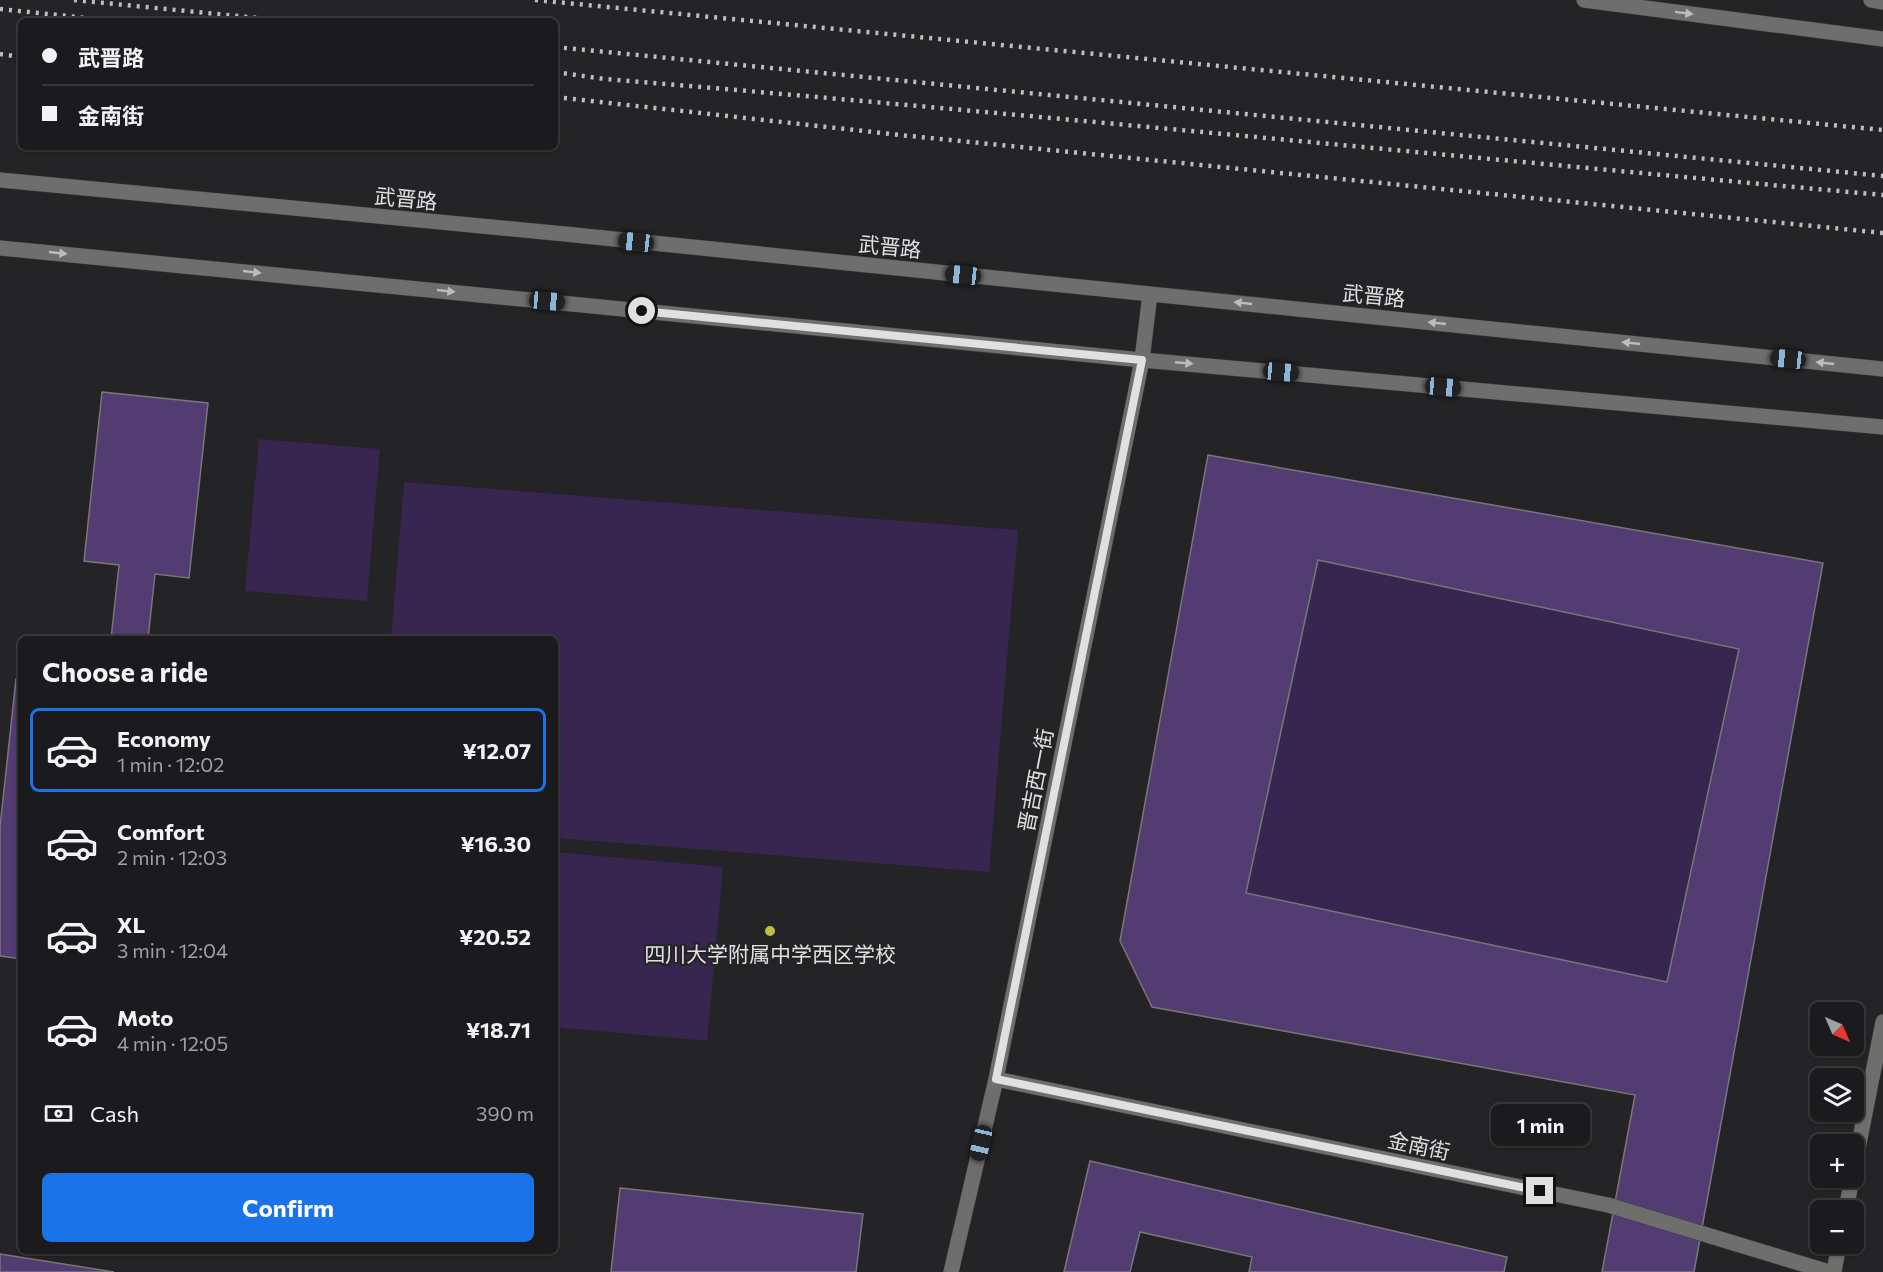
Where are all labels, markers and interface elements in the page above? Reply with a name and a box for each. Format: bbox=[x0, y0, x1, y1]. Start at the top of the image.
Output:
one-way arrow bbox=[1675, 8, 1694, 18]
text: 武晋路 bbox=[78, 44, 144, 71]
text: 金南街 bbox=[78, 102, 144, 129]
street label: 武晋路 bbox=[373, 182, 439, 214]
street label: 武晋路 bbox=[857, 230, 923, 262]
car bbox=[617, 231, 655, 253]
one-way arrow bbox=[49, 249, 68, 258]
car bbox=[944, 264, 982, 286]
one-way arrow bbox=[243, 267, 262, 277]
street label: 武晋路 bbox=[1341, 279, 1407, 311]
one-way arrow bbox=[437, 286, 456, 296]
car bbox=[528, 290, 566, 312]
route start bbox=[628, 297, 655, 324]
one-way arrow bbox=[1233, 298, 1252, 308]
one-way arrow bbox=[1427, 318, 1446, 328]
one-way arrow bbox=[1621, 338, 1640, 348]
car bbox=[1769, 348, 1807, 370]
one-way arrow bbox=[1174, 358, 1193, 368]
one-way arrow bbox=[1815, 358, 1834, 368]
car bbox=[1262, 361, 1300, 383]
car bbox=[1424, 376, 1462, 398]
text: Choose a ride bbox=[42, 655, 208, 688]
icon: car bbox=[45, 723, 99, 777]
text: Economy bbox=[117, 725, 211, 752]
street label: 晋吉西一街 bbox=[1013, 726, 1057, 834]
text: ¥12.07 bbox=[462, 737, 531, 764]
text: 1 min · 12:02 bbox=[117, 752, 224, 776]
icon: car bbox=[45, 816, 99, 870]
text: Comfort bbox=[117, 818, 205, 845]
text: ¥16.30 bbox=[460, 830, 531, 857]
text: 2 min · 12:03 bbox=[117, 845, 227, 869]
icon: car bbox=[45, 909, 99, 963]
text: XL bbox=[117, 911, 145, 938]
text: ¥20.52 bbox=[459, 923, 531, 950]
marker: 四川大学附属中学西区学校 bbox=[763, 924, 777, 938]
text: 3 min · 12:04 bbox=[117, 938, 228, 962]
place label: 四川大学附属中学西区学校 bbox=[644, 941, 896, 966]
icon: car bbox=[45, 1002, 99, 1056]
north arrow bbox=[1810, 1002, 1864, 1056]
map controls bbox=[1810, 1002, 1864, 1254]
text: Moto bbox=[117, 1004, 173, 1031]
text: ¥18.71 bbox=[466, 1016, 531, 1043]
text: 4 min · 12:05 bbox=[117, 1031, 228, 1055]
button: layers bbox=[1810, 1068, 1864, 1122]
icon: cash bbox=[42, 1097, 75, 1130]
text: Cash bbox=[90, 1100, 139, 1127]
text: 390 m bbox=[476, 1101, 534, 1125]
callout: 1 min bbox=[1490, 1104, 1590, 1146]
text: 1 min bbox=[1517, 1113, 1564, 1137]
car bbox=[968, 1123, 994, 1163]
street label: 金南街 bbox=[1386, 1126, 1452, 1164]
button: + bbox=[1810, 1134, 1864, 1188]
button: Confirm bbox=[42, 1173, 534, 1242]
route end bbox=[1526, 1177, 1553, 1204]
button: − bbox=[1810, 1200, 1864, 1254]

